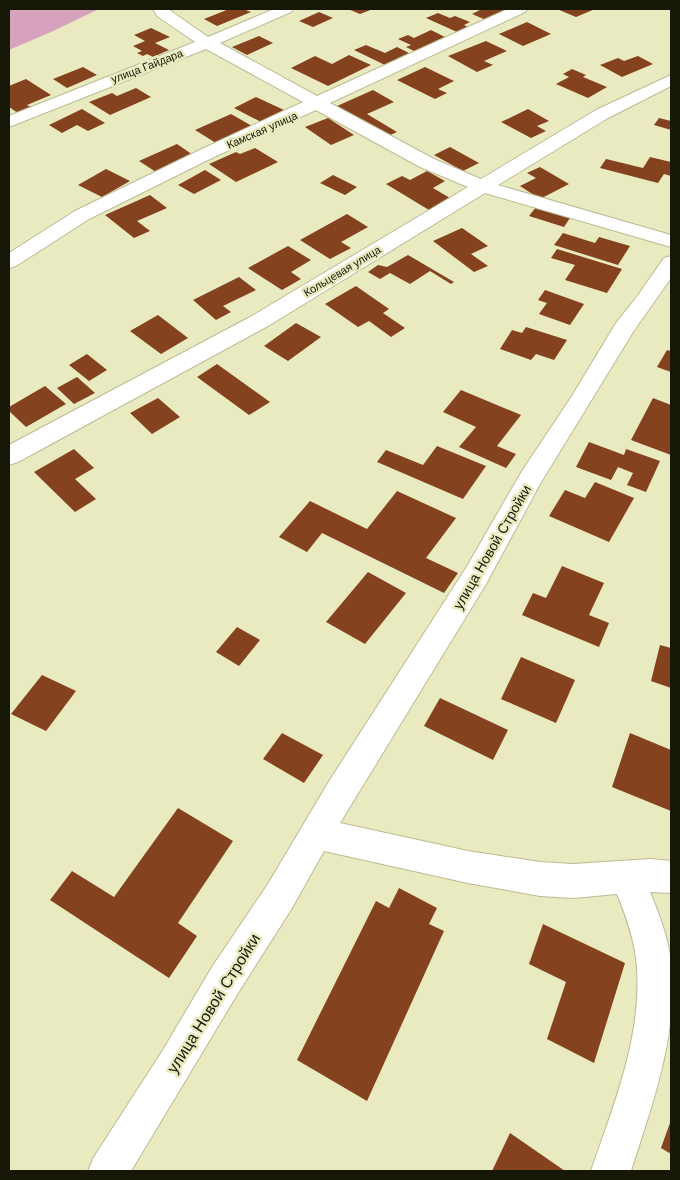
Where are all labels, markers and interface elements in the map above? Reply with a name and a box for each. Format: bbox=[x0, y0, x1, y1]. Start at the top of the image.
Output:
street label: улица Гайдара bbox=[110, 47, 185, 85]
street label: Камская улица bbox=[225, 109, 300, 151]
street label: Кольцевая улица bbox=[301, 243, 383, 299]
street label: улица Новой Стройки bbox=[450, 482, 534, 612]
street label: улица Новой Стройки bbox=[164, 930, 263, 1076]

